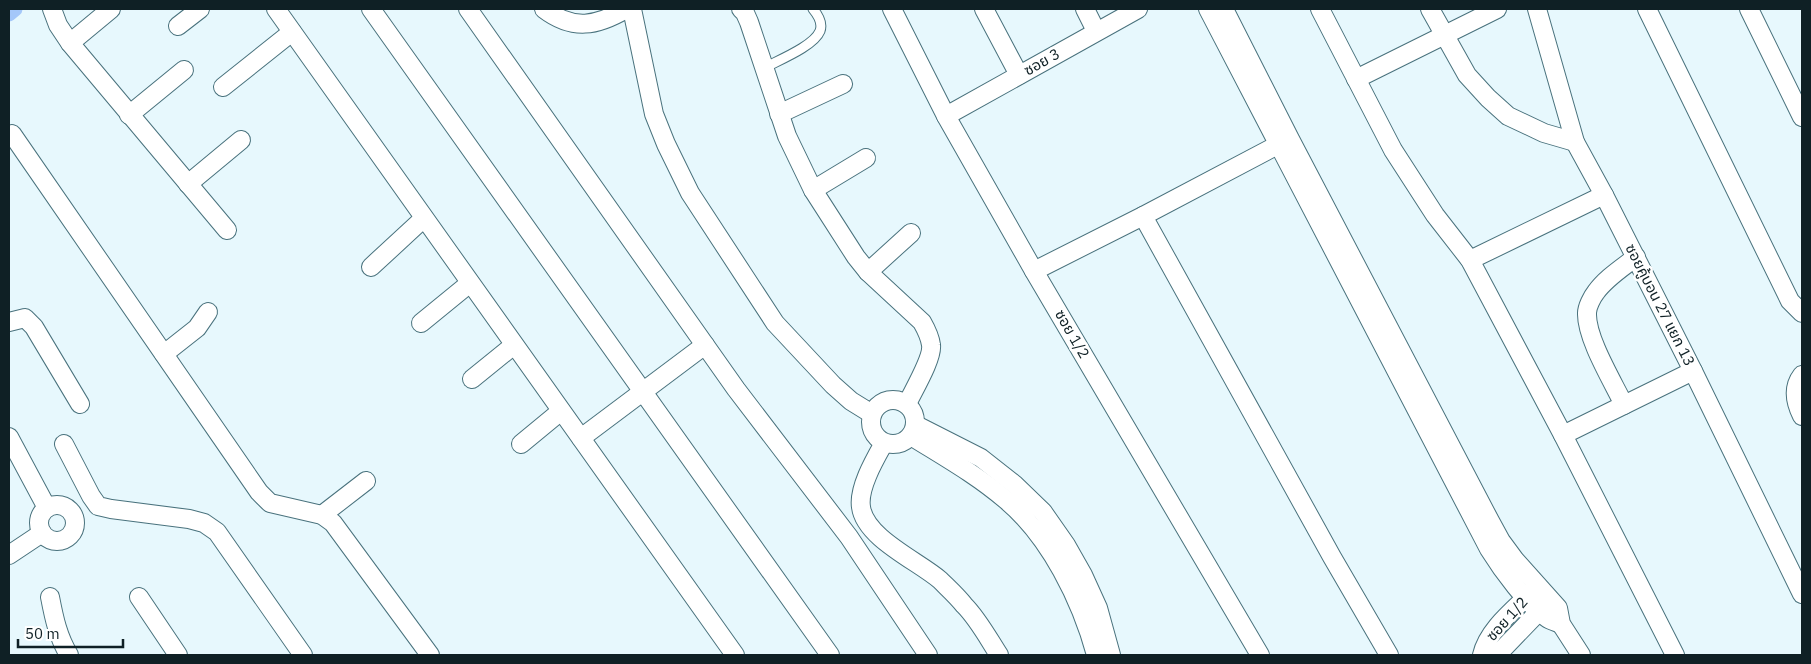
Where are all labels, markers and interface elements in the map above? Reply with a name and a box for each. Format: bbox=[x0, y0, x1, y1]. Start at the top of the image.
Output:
street label: ซอย 3 bbox=[1020, 44, 1063, 79]
street label: ซอยคู้บอน 27 แยก 13 bbox=[1621, 241, 1699, 369]
street label: ซอย 1/2 bbox=[1051, 306, 1094, 362]
street label: ซอย 1/2 bbox=[1482, 593, 1531, 645]
scale bar bbox=[18, 616, 122, 648]
text: 50 m bbox=[25, 624, 60, 643]

